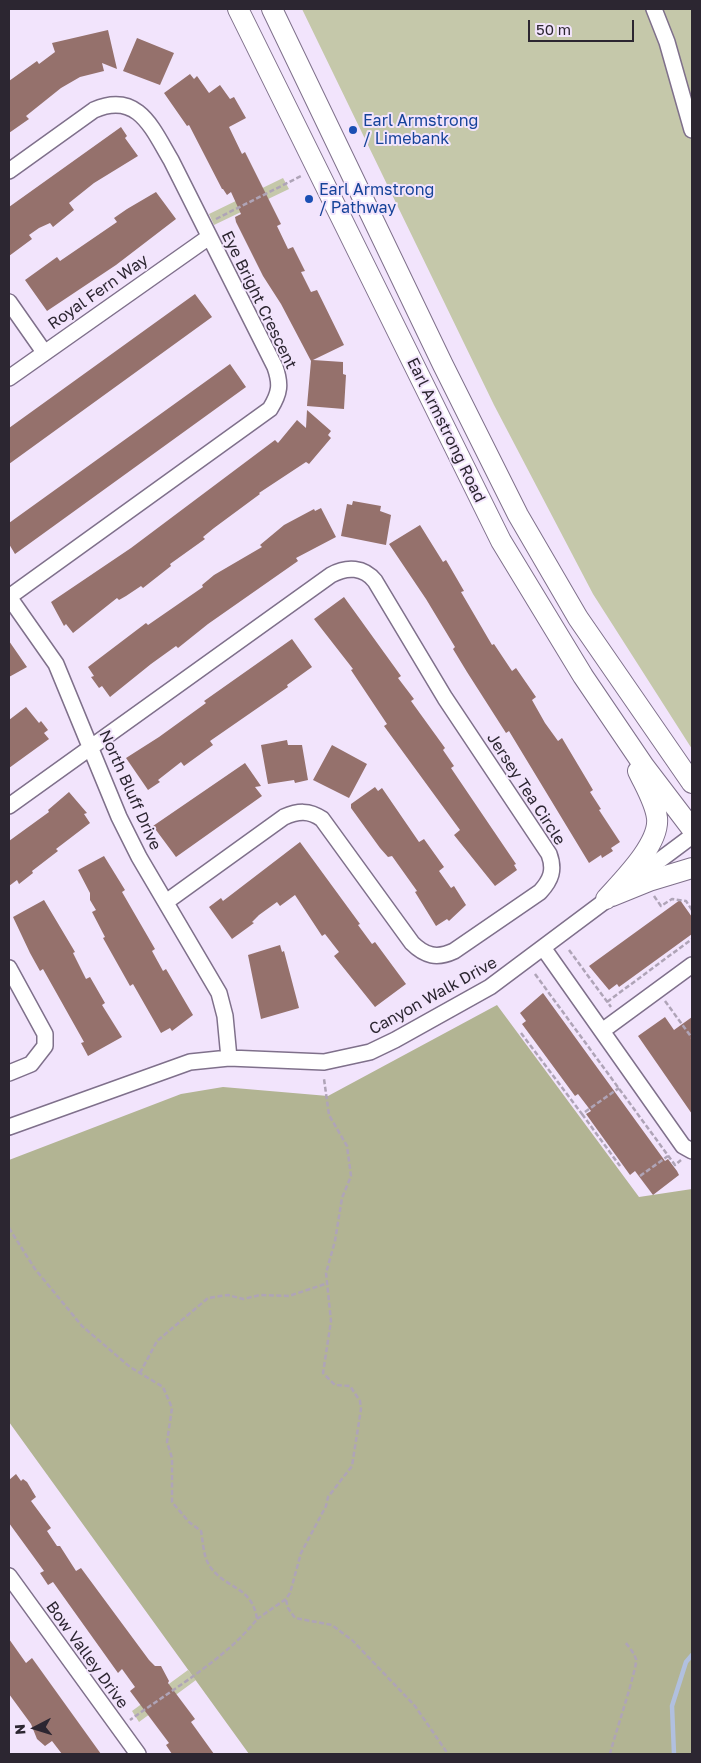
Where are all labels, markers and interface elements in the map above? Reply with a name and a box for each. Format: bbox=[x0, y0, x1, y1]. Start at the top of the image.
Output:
scale bar bbox=[531, 10, 637, 42]
text: 50 m bbox=[536, 20, 571, 38]
place label: Earl Armstrong / Limebank bbox=[363, 111, 478, 149]
marker: Earl Armstrong / Limebank bbox=[347, 124, 359, 136]
place label: Earl Armstrong / Pathway bbox=[319, 180, 434, 218]
marker: Earl Armstrong / Pathway bbox=[303, 193, 315, 205]
street label: Eye Bright Crescent bbox=[217, 228, 301, 372]
street label: Royal Fern Way bbox=[44, 250, 152, 334]
street label: Earl Armstrong Road bbox=[403, 355, 489, 505]
street label: North Bluff Drive bbox=[95, 727, 165, 853]
street label: Jersey Tea Circle bbox=[483, 729, 569, 849]
street label: Canyon Walk Drive bbox=[366, 953, 500, 1039]
street label: Bow Valley Drive bbox=[42, 1598, 132, 1712]
north arrow bbox=[10, 1703, 60, 1753]
text: N bbox=[11, 1723, 28, 1735]

